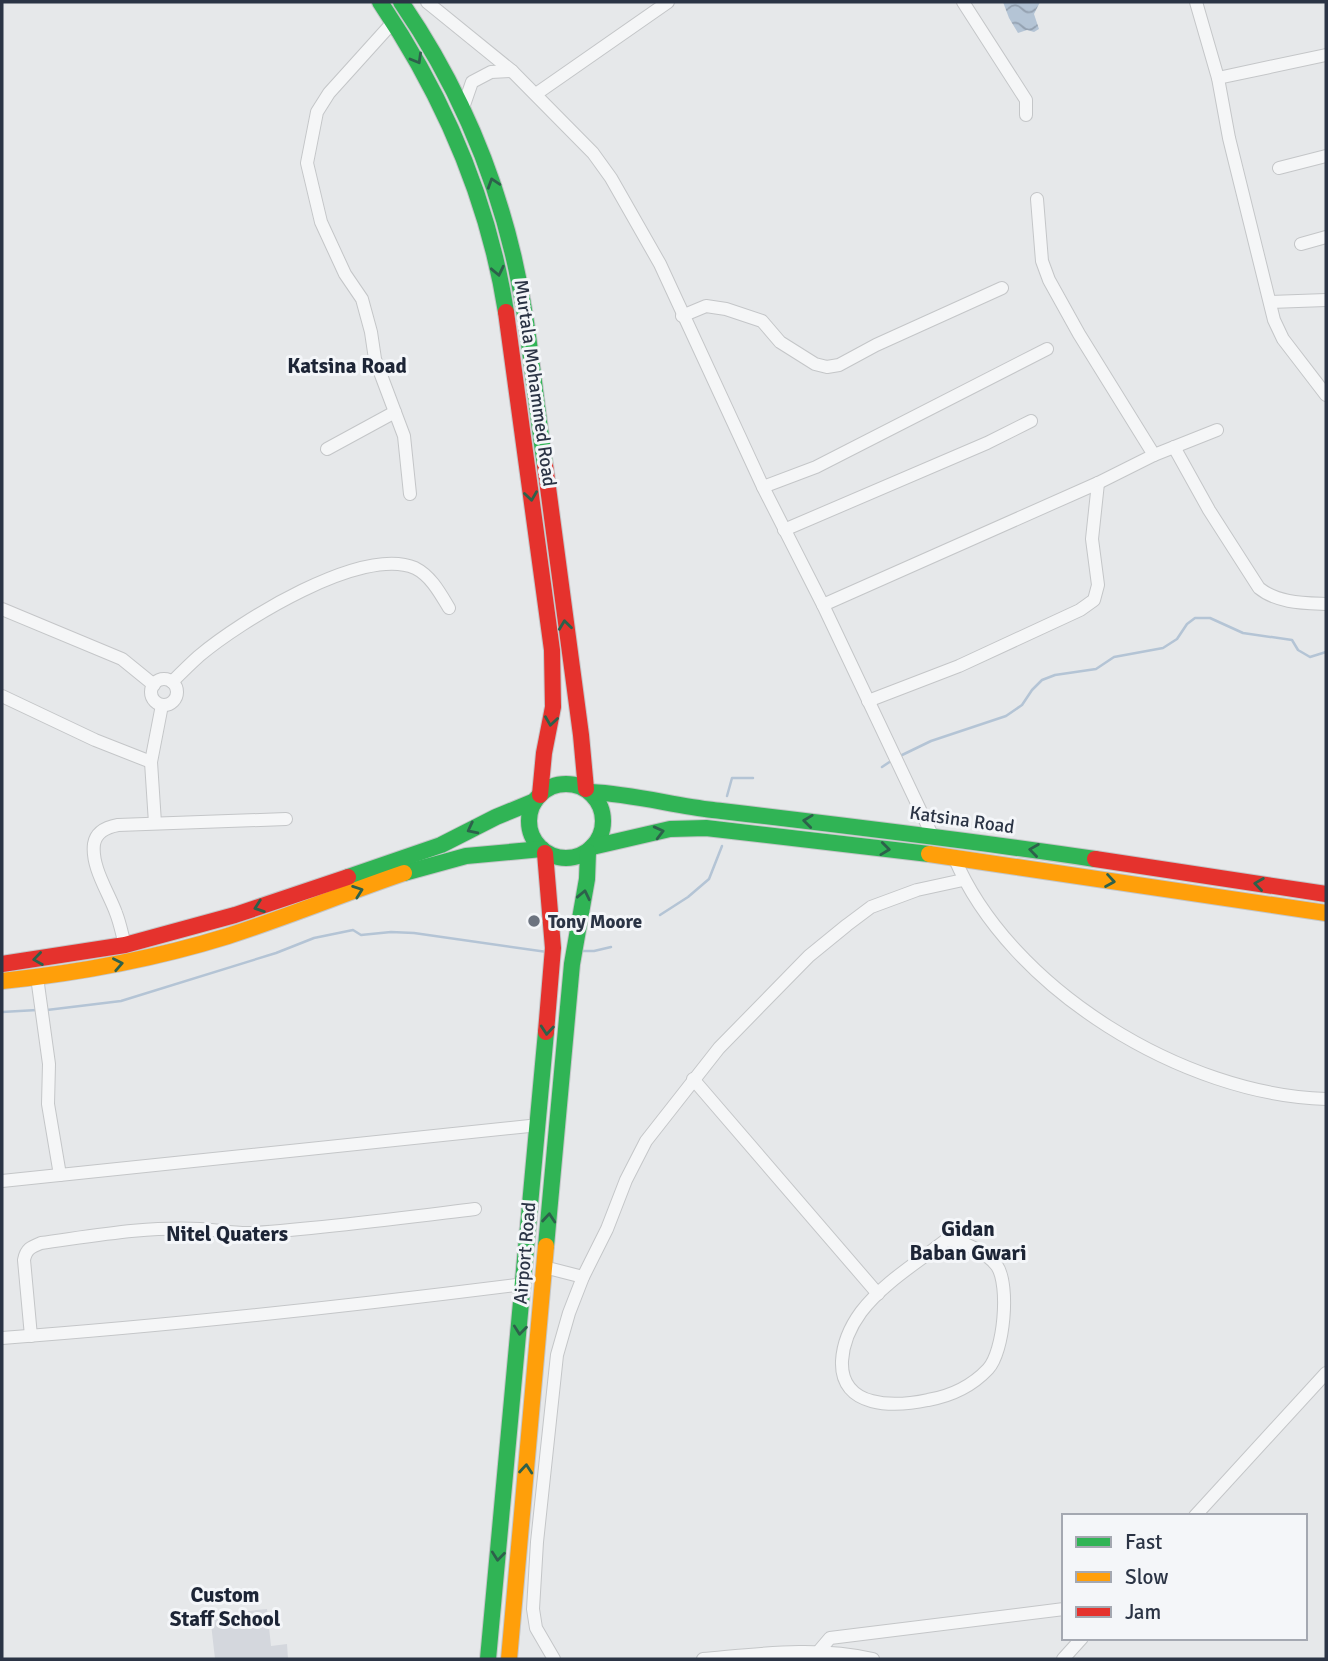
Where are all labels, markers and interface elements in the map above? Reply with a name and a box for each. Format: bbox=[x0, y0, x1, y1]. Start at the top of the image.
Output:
one-way arrow bbox=[409, 52, 422, 65]
one-way arrow bbox=[487, 177, 501, 190]
one-way arrow bbox=[489, 265, 504, 277]
street label: Murtala Mohammed Road bbox=[509, 278, 561, 488]
district label: Katsina Road bbox=[287, 353, 407, 379]
one-way arrow bbox=[523, 490, 538, 501]
one-way arrow bbox=[557, 619, 572, 630]
one-way arrow bbox=[544, 716, 559, 727]
street label: Katsina Road bbox=[908, 801, 1016, 839]
one-way arrow bbox=[802, 814, 814, 829]
one-way arrow bbox=[467, 820, 480, 834]
one-way arrow bbox=[653, 826, 665, 840]
one-way arrow bbox=[879, 842, 890, 857]
one-way arrow bbox=[1028, 843, 1040, 858]
one-way arrow bbox=[1104, 873, 1116, 888]
one-way arrow bbox=[1253, 877, 1265, 892]
one-way arrow bbox=[352, 885, 364, 899]
one-way arrow bbox=[575, 889, 590, 901]
one-way arrow bbox=[254, 899, 266, 913]
place label: Tony Moore bbox=[548, 910, 642, 934]
marker: Tony Moore bbox=[526, 913, 542, 929]
one-way arrow bbox=[32, 952, 44, 967]
one-way arrow bbox=[112, 958, 124, 973]
one-way arrow bbox=[540, 1025, 555, 1036]
street label: Airport Road bbox=[509, 1201, 541, 1305]
one-way arrow bbox=[541, 1213, 556, 1224]
district label: Gidan Baban Gwari bbox=[909, 1216, 1027, 1266]
district label: Nitel Quaters bbox=[166, 1221, 288, 1247]
one-way arrow bbox=[513, 1325, 528, 1336]
one-way arrow bbox=[518, 1463, 533, 1474]
legend bbox=[1062, 1514, 1307, 1640]
text: Fast bbox=[1125, 1529, 1162, 1555]
one-way arrow bbox=[491, 1551, 506, 1562]
text: Slow bbox=[1125, 1564, 1169, 1590]
district label: Custom Staff School bbox=[170, 1582, 281, 1632]
text: Jam bbox=[1125, 1599, 1161, 1625]

